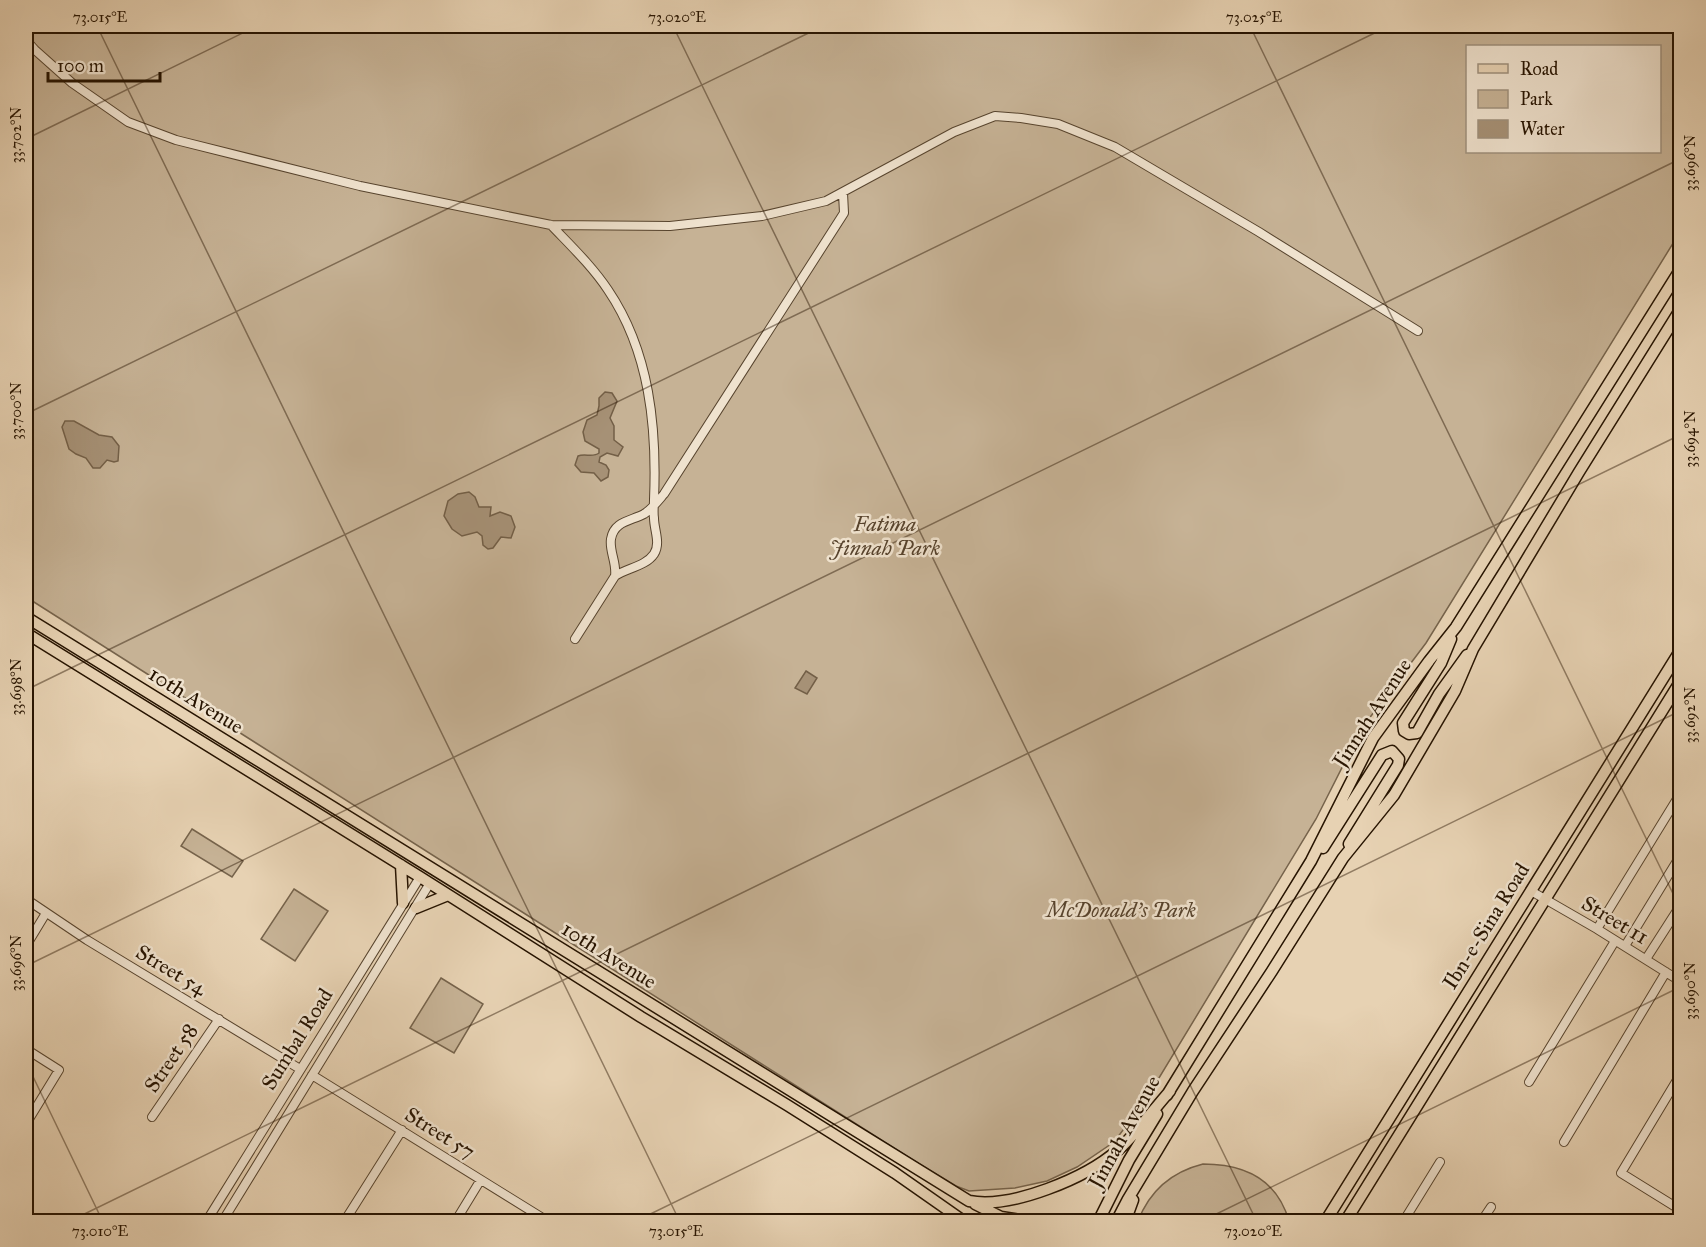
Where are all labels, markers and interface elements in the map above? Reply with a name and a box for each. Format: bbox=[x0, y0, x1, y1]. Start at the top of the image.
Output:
text: 73.015°E bbox=[73, 8, 128, 26]
text: 73.020°E bbox=[648, 8, 706, 26]
text: 73.025°E bbox=[1226, 8, 1282, 26]
scale bar bbox=[48, 45, 160, 83]
legend bbox=[1466, 45, 1661, 153]
text: 100 m bbox=[57, 55, 104, 77]
text: Road bbox=[1520, 58, 1558, 80]
text: Park bbox=[1520, 88, 1553, 110]
text: 33.702°N bbox=[7, 106, 25, 163]
text: Water bbox=[1520, 118, 1565, 140]
text: 33.696°N bbox=[1681, 134, 1699, 191]
text: 33.700°N bbox=[7, 382, 25, 440]
text: 33.694°N bbox=[1681, 410, 1699, 468]
park label: Fatima Jinnah Park bbox=[829, 511, 941, 561]
street label: Jinnah Avenue bbox=[1326, 653, 1417, 774]
text: 33.698°N bbox=[7, 658, 25, 716]
street label: 10th Avenue bbox=[144, 661, 249, 740]
text: 33.692°N bbox=[1681, 687, 1699, 743]
street label: Ibn-e-Sina Road bbox=[1437, 858, 1535, 994]
street label: Street 11 bbox=[1577, 890, 1653, 950]
park label: McDonald's Park bbox=[1044, 897, 1196, 923]
street label: 10th Avenue bbox=[557, 916, 662, 995]
text: 33.696°N bbox=[7, 934, 25, 991]
street label: Street 54 bbox=[131, 939, 212, 1002]
text: 33.690°N bbox=[1681, 962, 1699, 1020]
street label: Sumbal Road bbox=[256, 983, 339, 1095]
street label: Street 58 bbox=[139, 1019, 203, 1097]
street label: Jinnah Avenue bbox=[1081, 1071, 1166, 1195]
street label: Street 57 bbox=[400, 1101, 480, 1165]
text: 73.010°E bbox=[72, 1222, 128, 1240]
text: 73.015°E bbox=[649, 1222, 704, 1240]
text: 73.020°E bbox=[1224, 1222, 1282, 1240]

